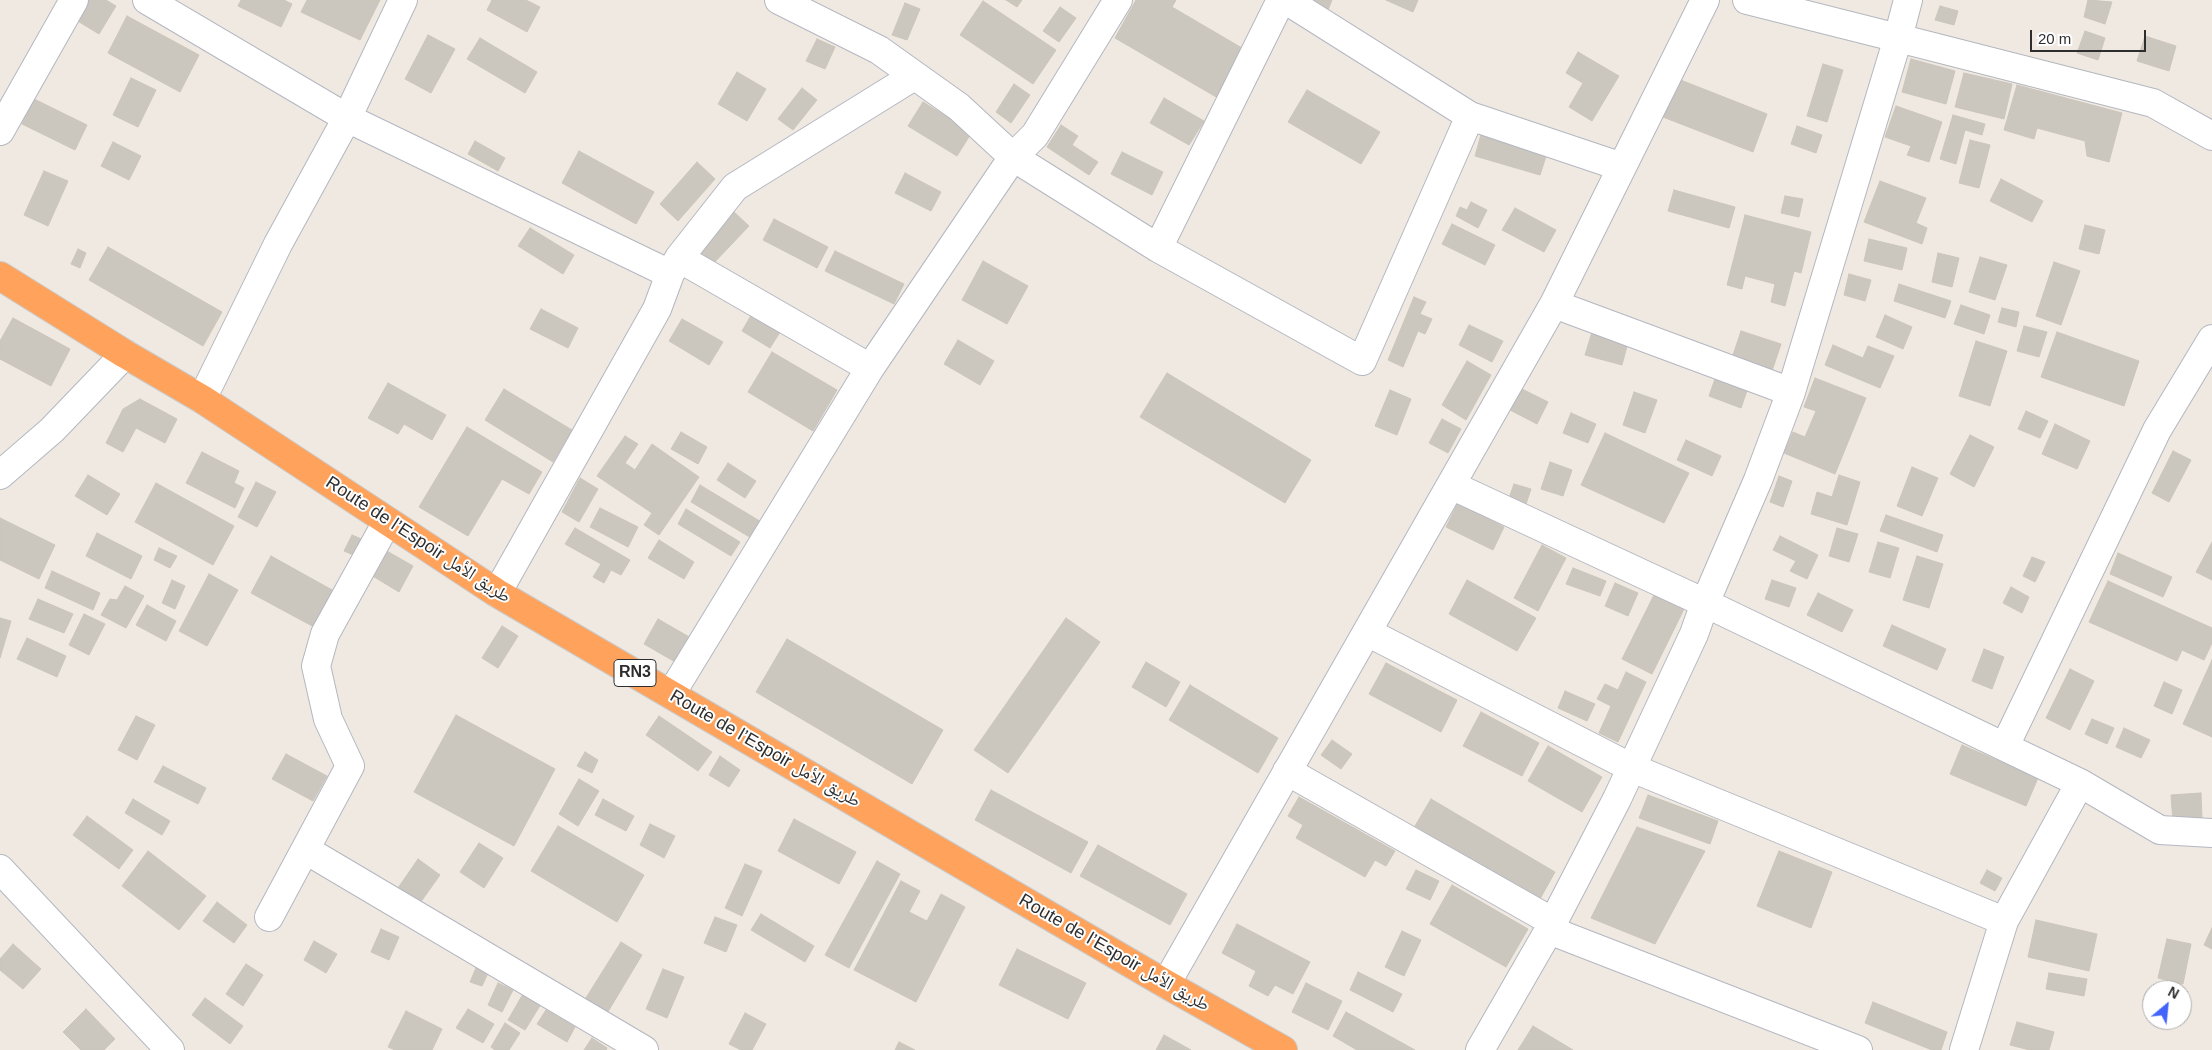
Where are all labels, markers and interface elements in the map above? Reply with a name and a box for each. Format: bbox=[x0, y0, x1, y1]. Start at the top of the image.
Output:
scale bar bbox=[2032, 20, 2148, 52]
text: 20 m bbox=[2038, 30, 2071, 47]
street label: Route de l’Espoir طريق الأمل bbox=[321, 472, 515, 608]
road number: RN3 bbox=[614, 660, 656, 686]
street label: Route de l’Espoir طريق الأمل bbox=[666, 686, 864, 812]
street label: Route de l’Espoir طريق الأمل bbox=[1015, 890, 1213, 1016]
north arrow bbox=[2142, 980, 2192, 1030]
text: N bbox=[2165, 983, 2182, 1002]

